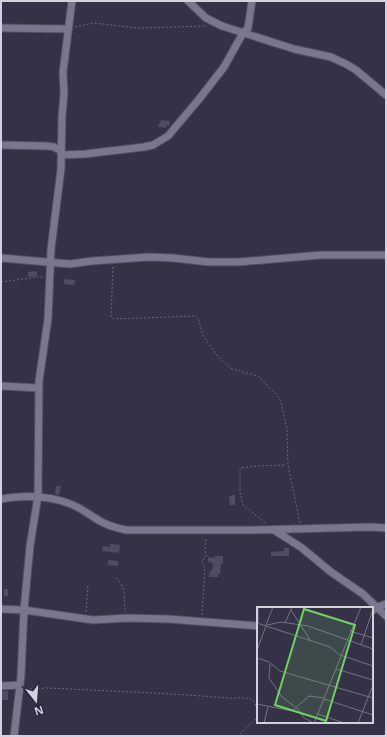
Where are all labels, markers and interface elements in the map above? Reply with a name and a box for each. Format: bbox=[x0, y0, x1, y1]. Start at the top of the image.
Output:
inset map bbox=[257, 607, 373, 723]
north arrow bbox=[16, 681, 56, 721]
text: N bbox=[33, 703, 46, 720]

